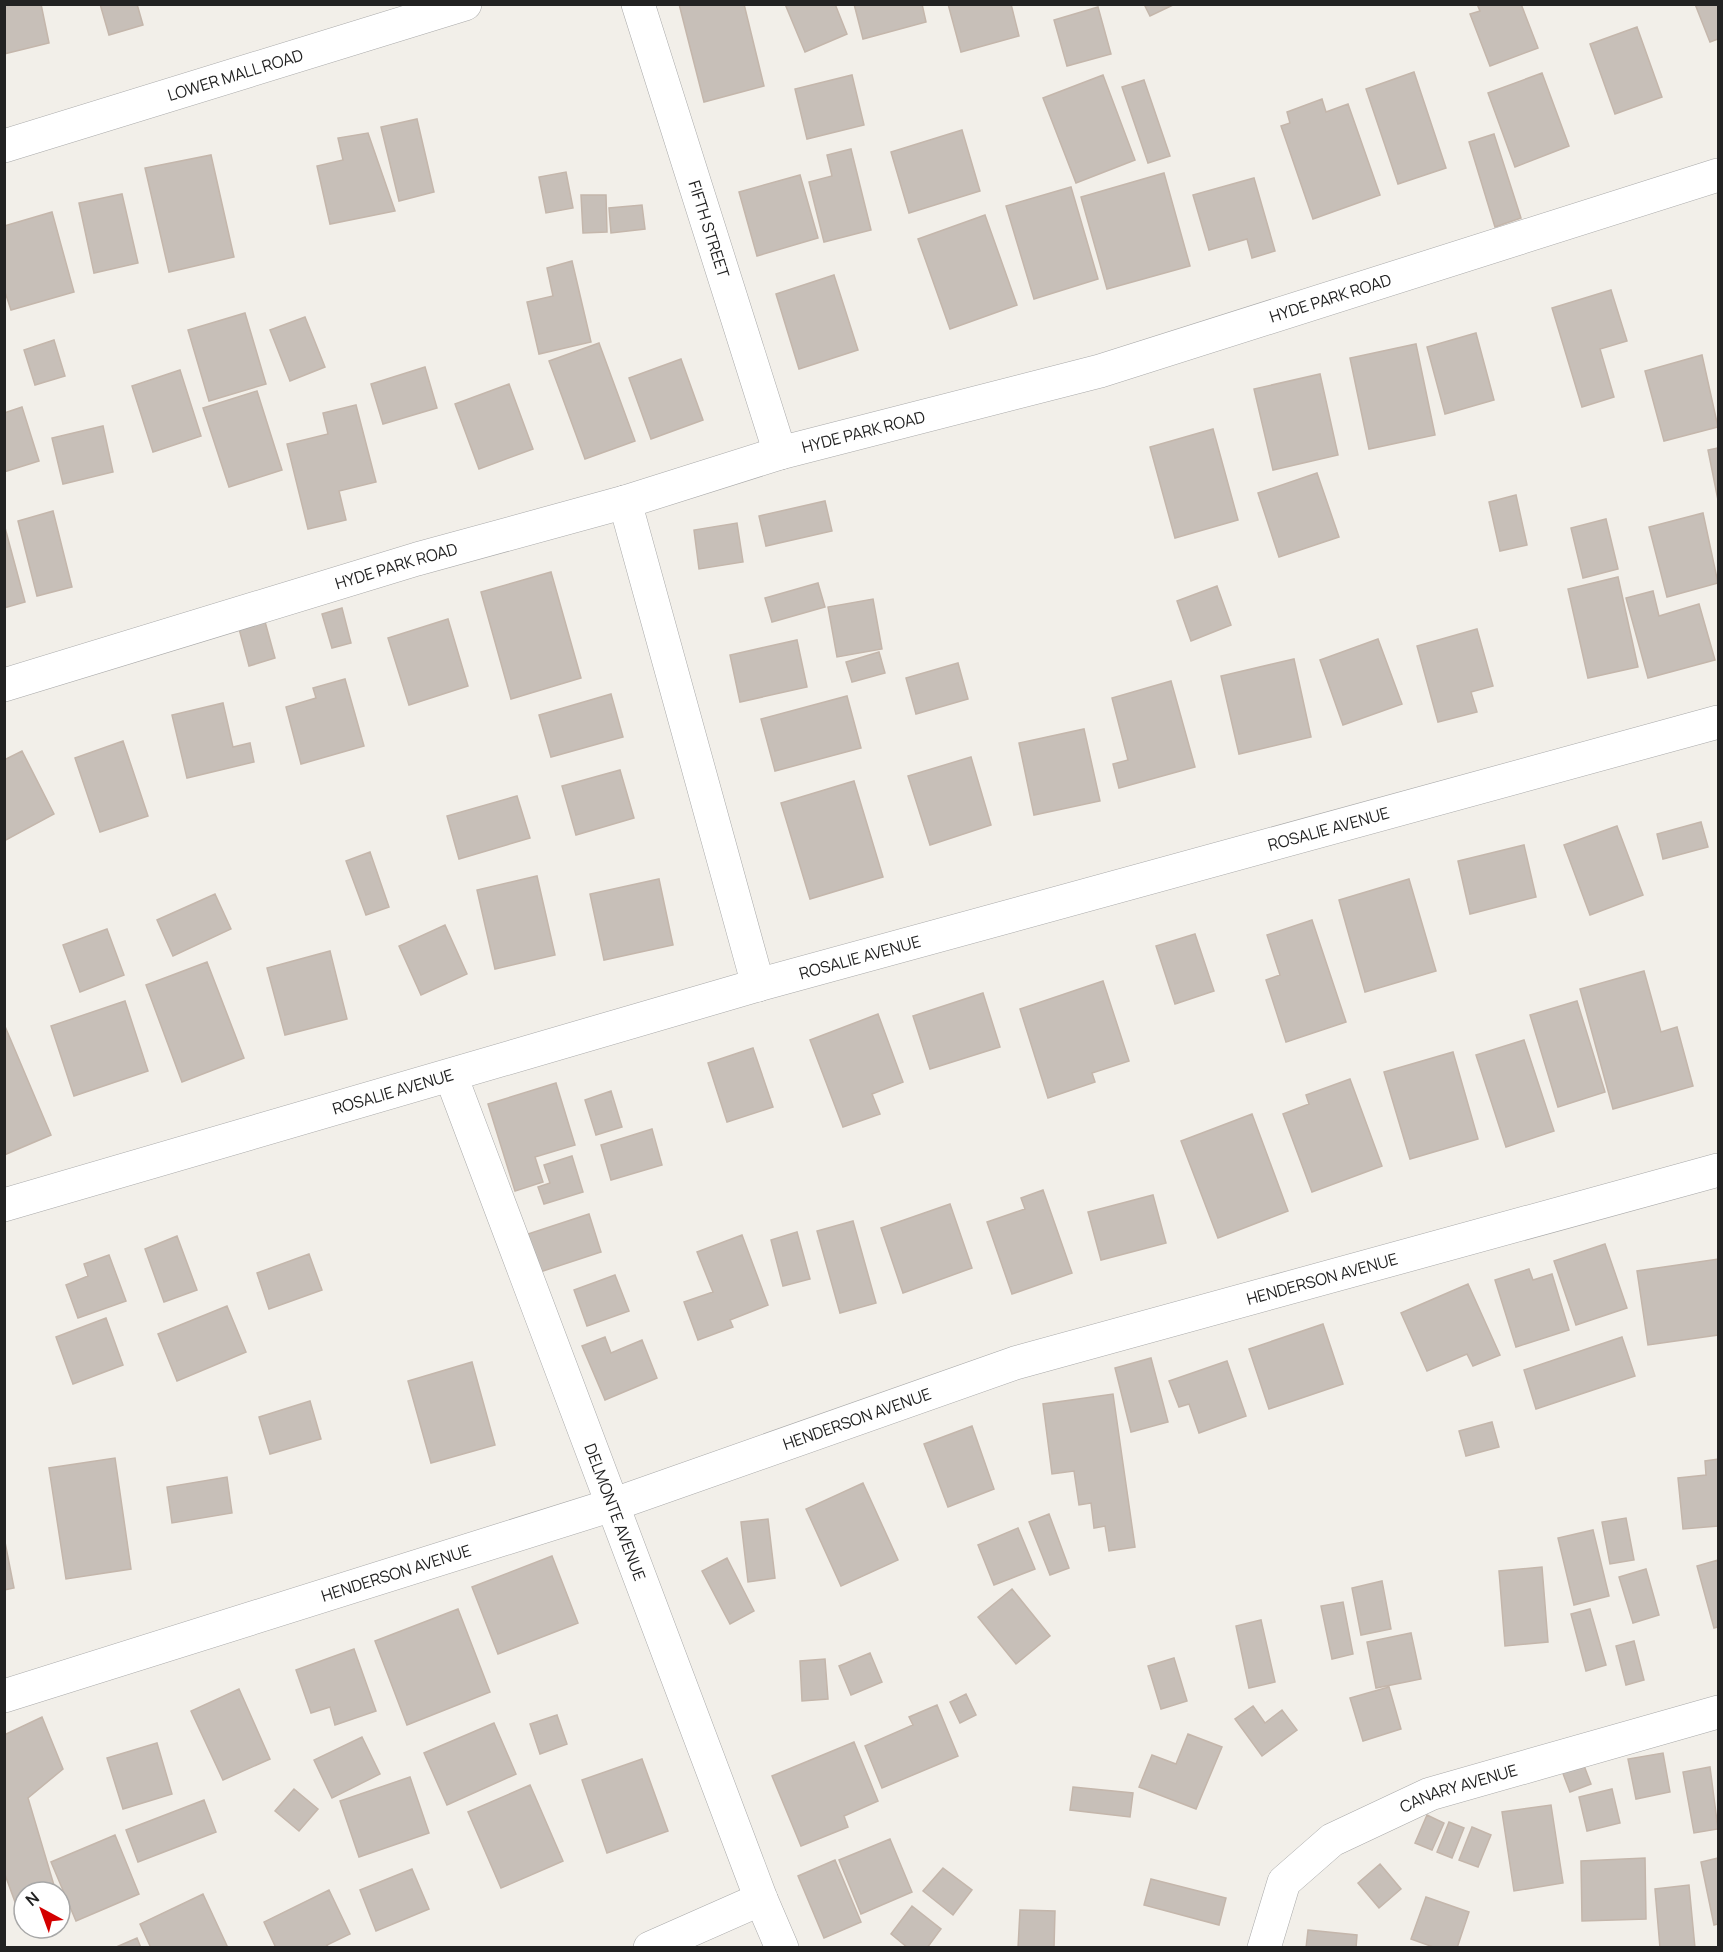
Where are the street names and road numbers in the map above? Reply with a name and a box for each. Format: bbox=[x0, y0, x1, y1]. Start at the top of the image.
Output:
street label: LOWER MALL ROAD bbox=[165, 43, 306, 106]
street label: FIFTH STREET bbox=[683, 178, 735, 281]
street label: HYDE PARK ROAD bbox=[1267, 268, 1394, 328]
street label: HYDE PARK ROAD bbox=[799, 405, 928, 458]
street label: HYDE PARK ROAD bbox=[332, 537, 460, 594]
street label: ROSALIE AVENUE bbox=[1265, 802, 1392, 856]
street label: ROSALIE AVENUE bbox=[797, 930, 923, 984]
street label: ROSALIE AVENUE bbox=[330, 1063, 456, 1120]
street label: HENDERSON AVENUE bbox=[1244, 1247, 1400, 1310]
street label: HENDERSON AVENUE bbox=[780, 1382, 934, 1455]
street label: DELMONTE AVENUE bbox=[579, 1440, 651, 1584]
street label: HENDERSON AVENUE bbox=[319, 1539, 474, 1607]
street label: CANARY AVENUE bbox=[1396, 1759, 1520, 1818]

